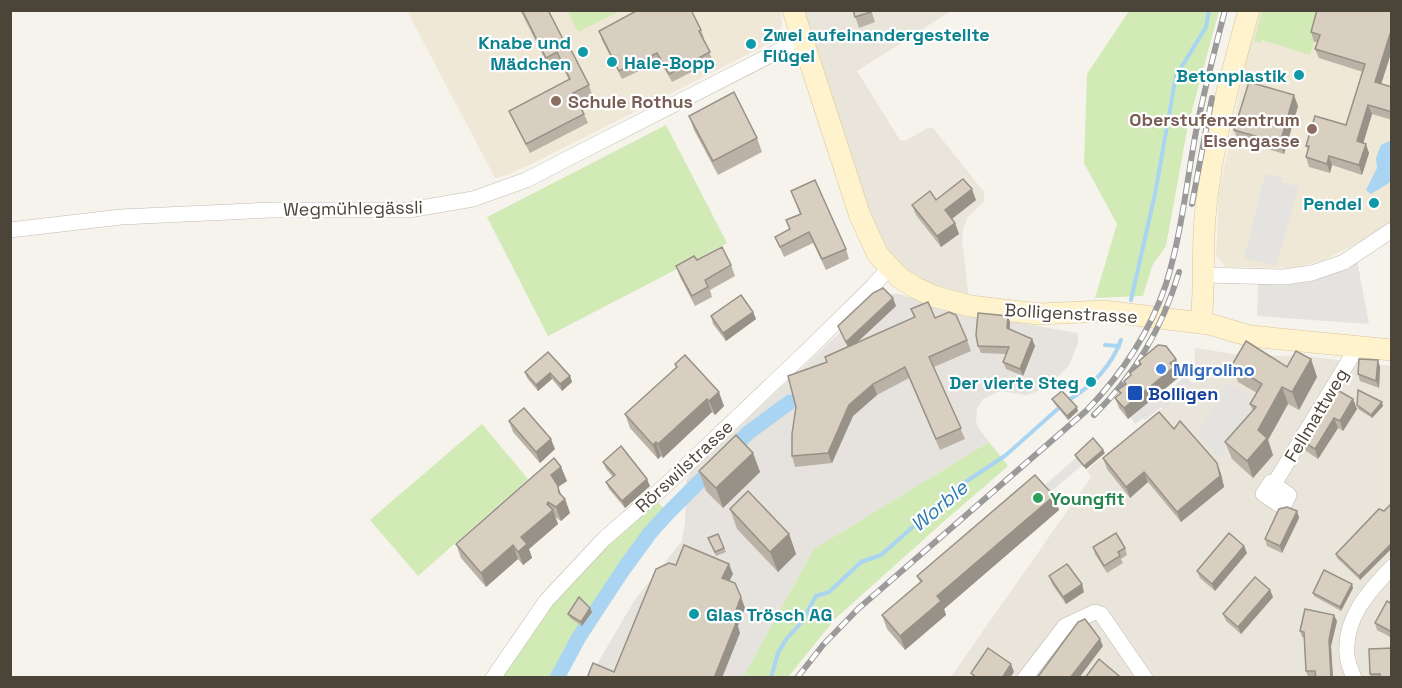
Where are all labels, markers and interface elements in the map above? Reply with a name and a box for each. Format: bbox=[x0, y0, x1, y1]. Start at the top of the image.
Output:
place label: Zwei aufeinandergestellte Flügel bbox=[763, 23, 990, 67]
place label: Knabe und Mädchen bbox=[478, 31, 571, 75]
marker: Zwei aufeinandergestellte Flügel bbox=[744, 37, 758, 51]
marker: Knabe und Mädchen bbox=[576, 45, 590, 59]
place label: Hale-Bopp bbox=[624, 51, 715, 74]
marker: Hale-Bopp bbox=[605, 55, 619, 69]
place label: Betonplastik bbox=[1176, 64, 1287, 87]
marker: Betonplastik bbox=[1292, 68, 1306, 82]
place label: Schule Rothus bbox=[568, 90, 693, 113]
marker: Schule Rothus bbox=[549, 94, 563, 108]
place label: Oberstufenzentrum Eisengasse bbox=[1129, 108, 1300, 152]
marker: Oberstufenzentrum Eisengasse bbox=[1305, 122, 1319, 136]
place label: Pendel bbox=[1303, 192, 1362, 215]
street label: Wegmühlegässli bbox=[283, 195, 423, 221]
marker: Pendel bbox=[1367, 196, 1381, 210]
street label: Bolligenstrasse bbox=[1004, 298, 1138, 328]
place label: Migrolino bbox=[1173, 358, 1255, 381]
marker: Migrolino bbox=[1154, 362, 1168, 376]
street label: Fellmattweg bbox=[1279, 364, 1353, 466]
place label: Der vierte Steg bbox=[949, 371, 1079, 394]
marker: Der vierte Steg bbox=[1084, 375, 1098, 389]
place label: Bolligen bbox=[1148, 382, 1218, 405]
marker: Bolligen bbox=[1126, 384, 1144, 402]
street label: Rörswilstrasse bbox=[630, 415, 738, 517]
water label: Worble bbox=[905, 474, 974, 537]
place label: Youngfit bbox=[1050, 487, 1125, 510]
marker: Youngfit bbox=[1031, 491, 1045, 505]
place label: Glas Trösch AG bbox=[706, 603, 832, 626]
marker: Glas Trösch AG bbox=[687, 607, 701, 621]

